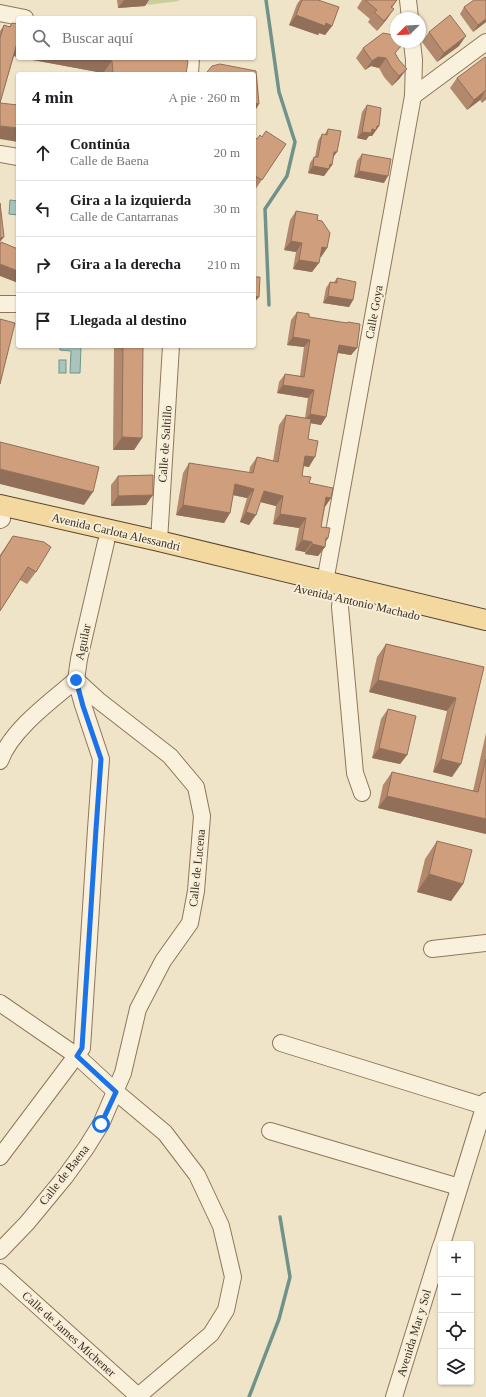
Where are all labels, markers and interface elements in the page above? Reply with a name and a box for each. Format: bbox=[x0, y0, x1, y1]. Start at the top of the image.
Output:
north arrow bbox=[390, 12, 426, 48]
search box bbox=[16, 16, 256, 60]
icon: search bbox=[30, 27, 52, 49]
text: Buscar aquí bbox=[62, 30, 133, 46]
text: 4 min bbox=[32, 88, 73, 107]
text: A pie · 260 m bbox=[169, 90, 240, 105]
text: Continúa bbox=[70, 136, 130, 152]
icon: ahead bbox=[32, 142, 54, 164]
text: 20 m bbox=[214, 145, 240, 160]
text: Calle de Baena bbox=[70, 153, 149, 168]
text: Gira a la izquierda bbox=[70, 192, 191, 208]
icon: left bbox=[32, 198, 54, 220]
text: 30 m bbox=[214, 201, 240, 216]
text: Calle de Cantarranas bbox=[70, 209, 178, 224]
icon: right bbox=[32, 254, 54, 276]
text: Gira a la derecha bbox=[70, 256, 181, 272]
text: 210 m bbox=[207, 257, 240, 272]
street label: Calle Goya bbox=[362, 283, 386, 340]
icon: arrive bbox=[32, 310, 54, 332]
text: Llegada al destino bbox=[70, 312, 187, 328]
street label: Calle de Saltillo bbox=[155, 405, 175, 483]
street label: Avenida Carlota Alessandri bbox=[50, 510, 182, 554]
street label: Avenida Antonio Machado bbox=[293, 581, 421, 623]
street label: Aguilar bbox=[72, 623, 94, 661]
route end bbox=[67, 671, 85, 689]
street label: Calle de Lucena bbox=[186, 828, 208, 908]
route start bbox=[92, 1115, 110, 1133]
street label: Calle de Baena bbox=[36, 1142, 92, 1208]
map controls bbox=[438, 1241, 474, 1385]
button: + bbox=[438, 1241, 474, 1277]
button: − bbox=[438, 1277, 474, 1313]
street label: Avenida Mar y Sol bbox=[394, 1287, 434, 1378]
street label: Calle de James Michener bbox=[19, 1288, 119, 1380]
button: locate bbox=[438, 1313, 474, 1349]
button: layers bbox=[438, 1349, 474, 1385]

